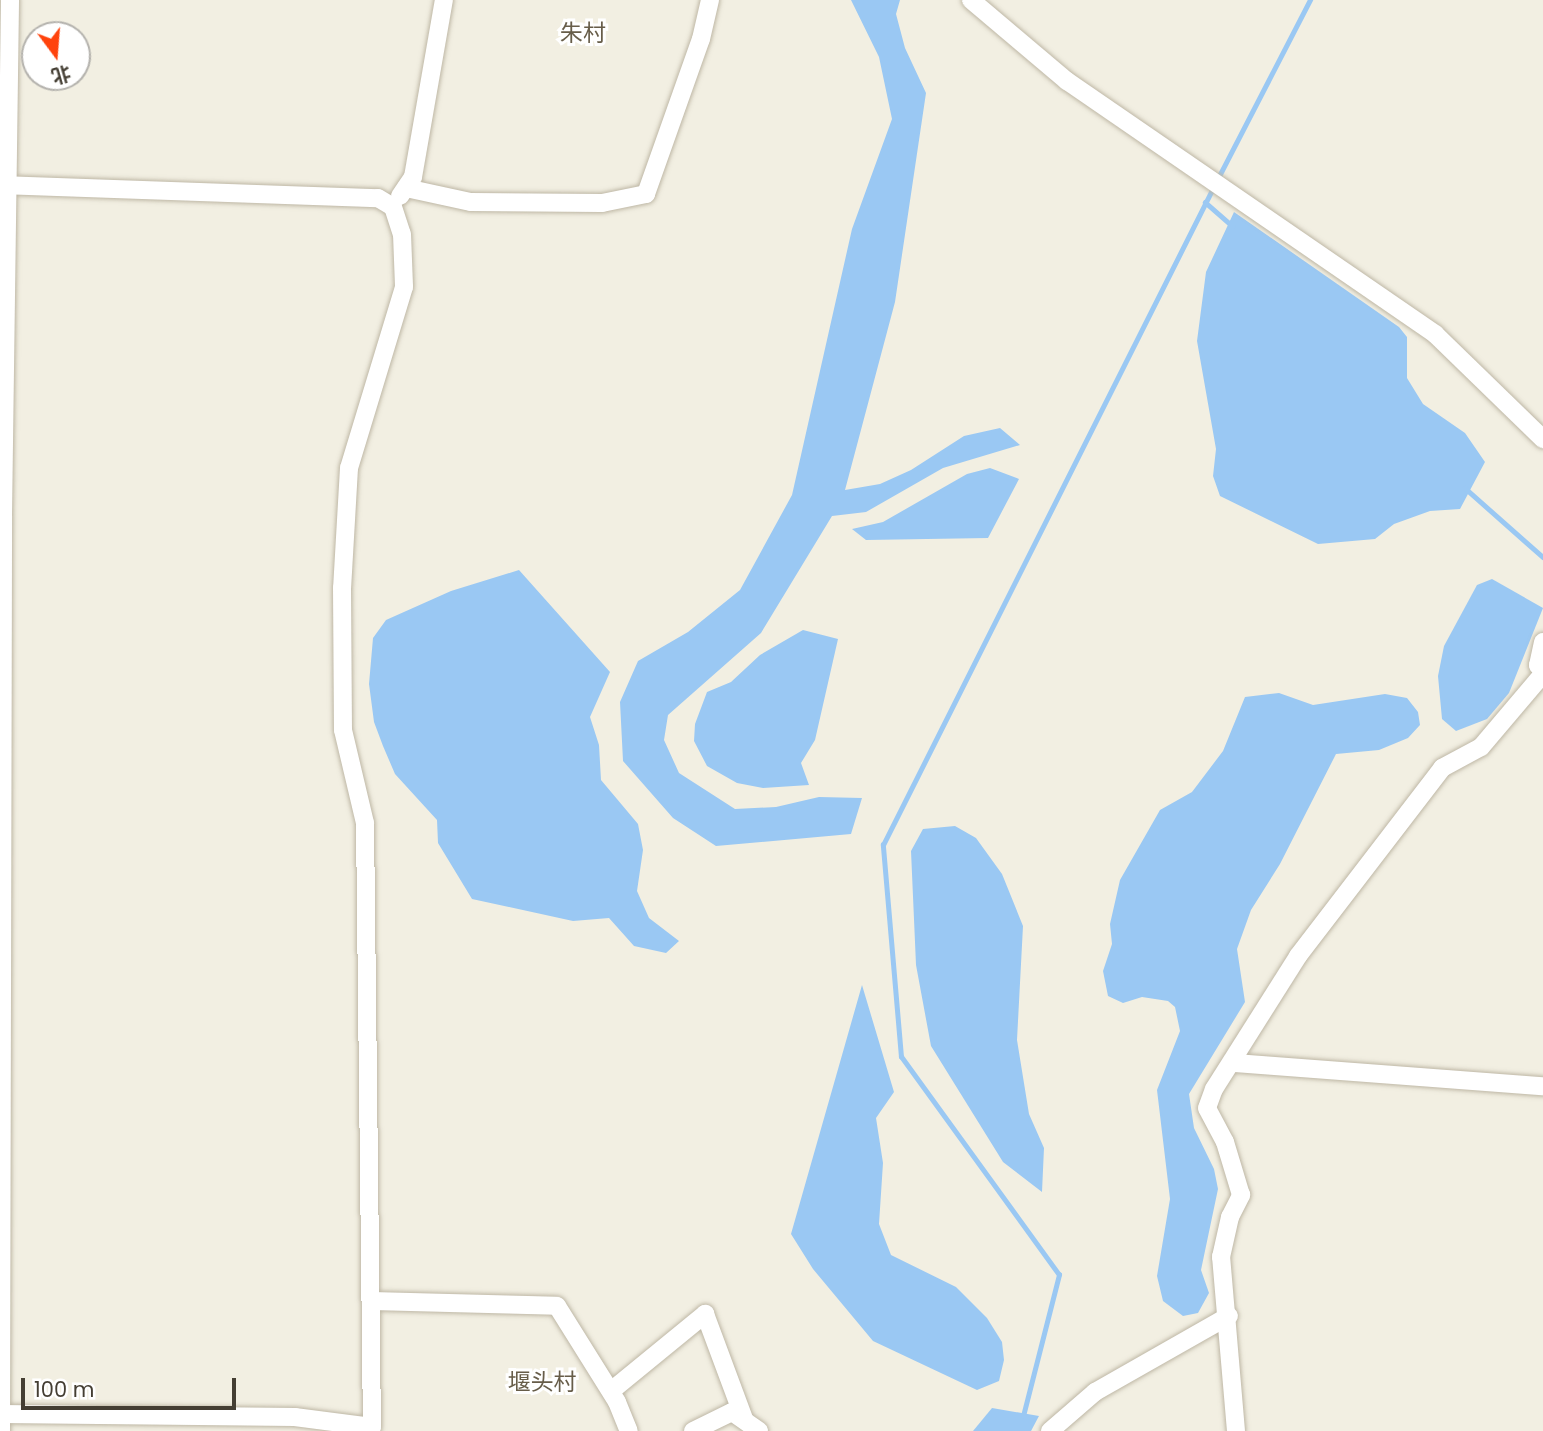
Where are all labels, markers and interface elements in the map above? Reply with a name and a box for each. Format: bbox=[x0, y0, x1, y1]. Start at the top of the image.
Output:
district label: 朱村 bbox=[560, 19, 606, 47]
north arrow bbox=[21, 21, 91, 91]
text: 北 bbox=[49, 59, 74, 90]
scale bar bbox=[24, 1364, 240, 1408]
district label: 堰头村 bbox=[508, 1368, 576, 1396]
text: 100 m bbox=[34, 1375, 94, 1404]

